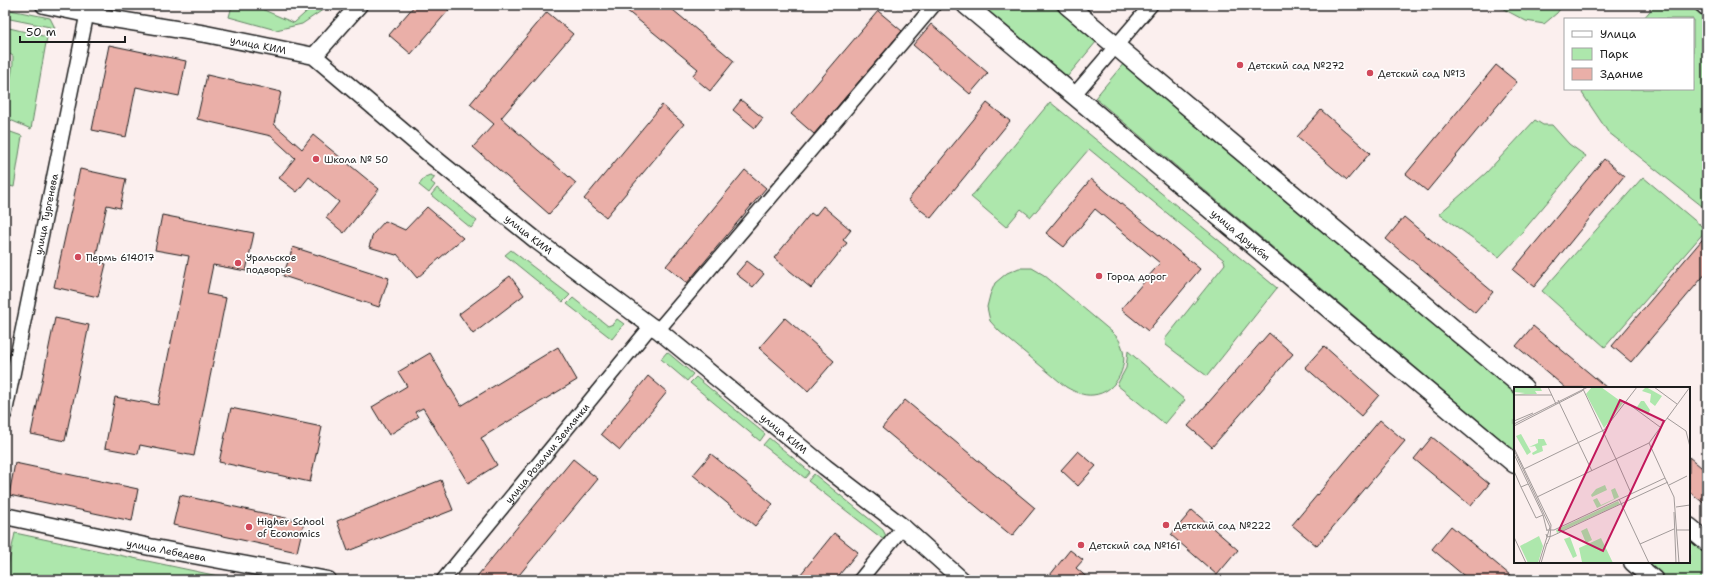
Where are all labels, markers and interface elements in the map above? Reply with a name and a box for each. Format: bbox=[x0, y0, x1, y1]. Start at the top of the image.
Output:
scale bar bbox=[20, 18, 125, 44]
legend bbox=[1564, 18, 1694, 90]
text: 50 m bbox=[26, 24, 56, 40]
text: Улица bbox=[1600, 26, 1637, 42]
street label: улица КИМ bbox=[229, 33, 288, 57]
text: Парк bbox=[1600, 46, 1629, 62]
place label: Детский сад №272 bbox=[1248, 59, 1345, 72]
marker: Детский сад №272 bbox=[1235, 60, 1245, 70]
text: Здание bbox=[1600, 66, 1644, 82]
place label: Детский сад №13 bbox=[1378, 67, 1466, 80]
marker: Детский сад №13 bbox=[1365, 68, 1375, 78]
place label: Школа № 50 bbox=[324, 153, 388, 166]
marker: Школа № 50 bbox=[311, 154, 321, 164]
street label: улица Тургенева bbox=[32, 172, 61, 256]
street label: улица Дружбы bbox=[1208, 206, 1273, 264]
street label: улица КИМ bbox=[502, 212, 555, 257]
place label: Пермь 614017 bbox=[86, 251, 154, 264]
place label: Уральское подворье bbox=[246, 251, 297, 276]
marker: Пермь 614017 bbox=[73, 252, 83, 262]
marker: Уральское подворье bbox=[233, 258, 243, 268]
place label: Город дорог bbox=[1107, 270, 1167, 283]
marker: Город дорог bbox=[1094, 271, 1104, 281]
inset map bbox=[1514, 387, 1690, 563]
street label: улица Розалии Землячки bbox=[502, 400, 592, 506]
street label: улица КИМ bbox=[758, 411, 810, 457]
place label: Higher School of Economics bbox=[257, 515, 324, 540]
place label: Детский сад №222 bbox=[1174, 519, 1271, 532]
marker: Детский сад №222 bbox=[1161, 520, 1171, 530]
marker: Higher School of Economics bbox=[244, 522, 254, 532]
street label: улица Лебедева bbox=[125, 536, 208, 564]
place label: Детский сад №161 bbox=[1089, 539, 1180, 552]
marker: Детский сад №161 bbox=[1076, 540, 1086, 550]

